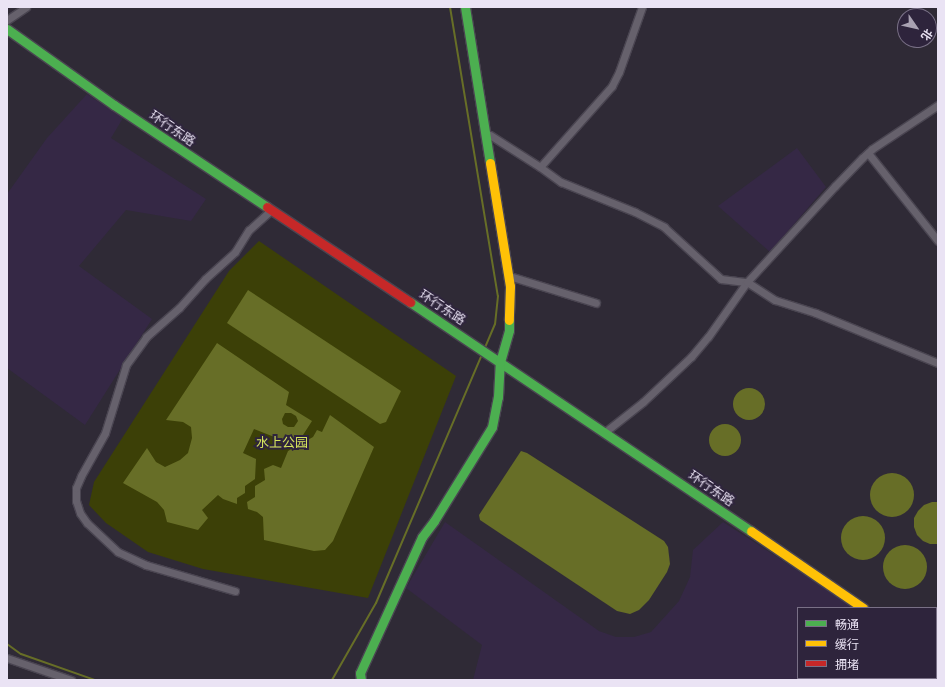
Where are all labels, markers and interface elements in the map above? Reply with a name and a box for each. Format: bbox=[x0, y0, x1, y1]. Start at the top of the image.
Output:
north arrow bbox=[897, 8, 937, 48]
text: 北 bbox=[918, 26, 935, 43]
street label: 环行东路 bbox=[146, 108, 198, 150]
street label: 环行东路 bbox=[416, 287, 468, 329]
park label: 水上公园 bbox=[256, 435, 308, 451]
street label: 环行东路 bbox=[685, 468, 737, 510]
legend bbox=[797, 607, 937, 679]
text: 畅通 bbox=[835, 618, 859, 632]
text: 缓行 bbox=[835, 638, 859, 652]
text: 拥堵 bbox=[835, 658, 859, 672]

